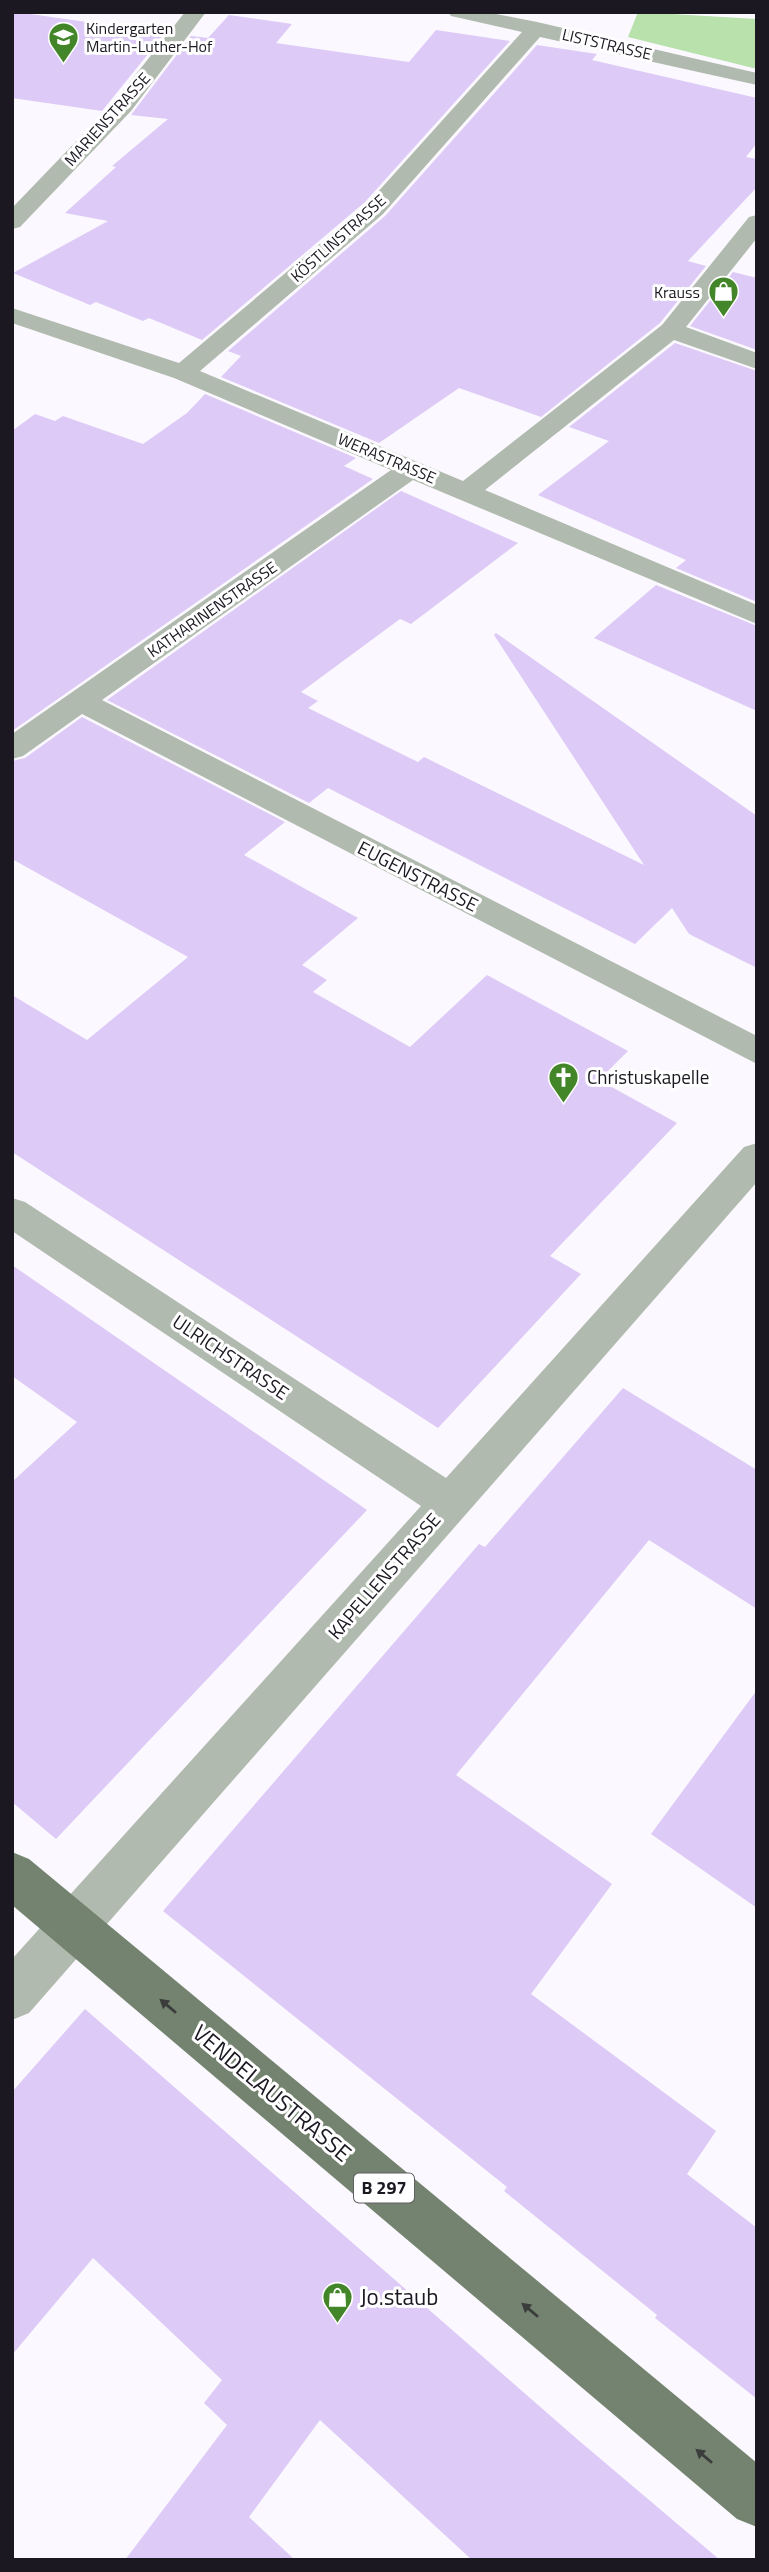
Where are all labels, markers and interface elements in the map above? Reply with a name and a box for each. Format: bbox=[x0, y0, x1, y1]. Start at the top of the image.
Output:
place label: Kindergarten Martin-Luther-Hof bbox=[86, 16, 213, 58]
school or university icon: Kindergarten Martin-Luther-Hof bbox=[46, 20, 80, 64]
street label: LISTSTRASSE bbox=[560, 22, 654, 66]
street label: MARIENSTRASSE bbox=[58, 67, 156, 171]
street label: KÖSTLINSTRASSE bbox=[285, 188, 391, 288]
shop icon: Krauss bbox=[706, 275, 740, 319]
place label: Krauss bbox=[654, 280, 700, 304]
street label: WERASTRASSE bbox=[334, 427, 440, 490]
street label: KATHARINENSTRASSE bbox=[142, 555, 282, 663]
street label: EUGENSTRASSE bbox=[353, 833, 484, 918]
church icon: Christuskapelle bbox=[547, 1060, 581, 1104]
place label: Christuskapelle bbox=[587, 1062, 709, 1091]
street label: ULRICHSTRASSE bbox=[167, 1307, 295, 1406]
street label: KAPELLENSTRASSE bbox=[320, 1506, 447, 1645]
one-way arrow bbox=[159, 1998, 177, 2014]
street label: VENDELAUSTRASSE bbox=[185, 2015, 360, 2170]
road number: B 297 bbox=[354, 2174, 414, 2202]
place label: Jo.staub bbox=[360, 2279, 438, 2314]
shop icon: Jo.staub bbox=[320, 2280, 354, 2324]
one-way arrow bbox=[521, 2303, 538, 2318]
one-way arrow bbox=[696, 2449, 713, 2464]

